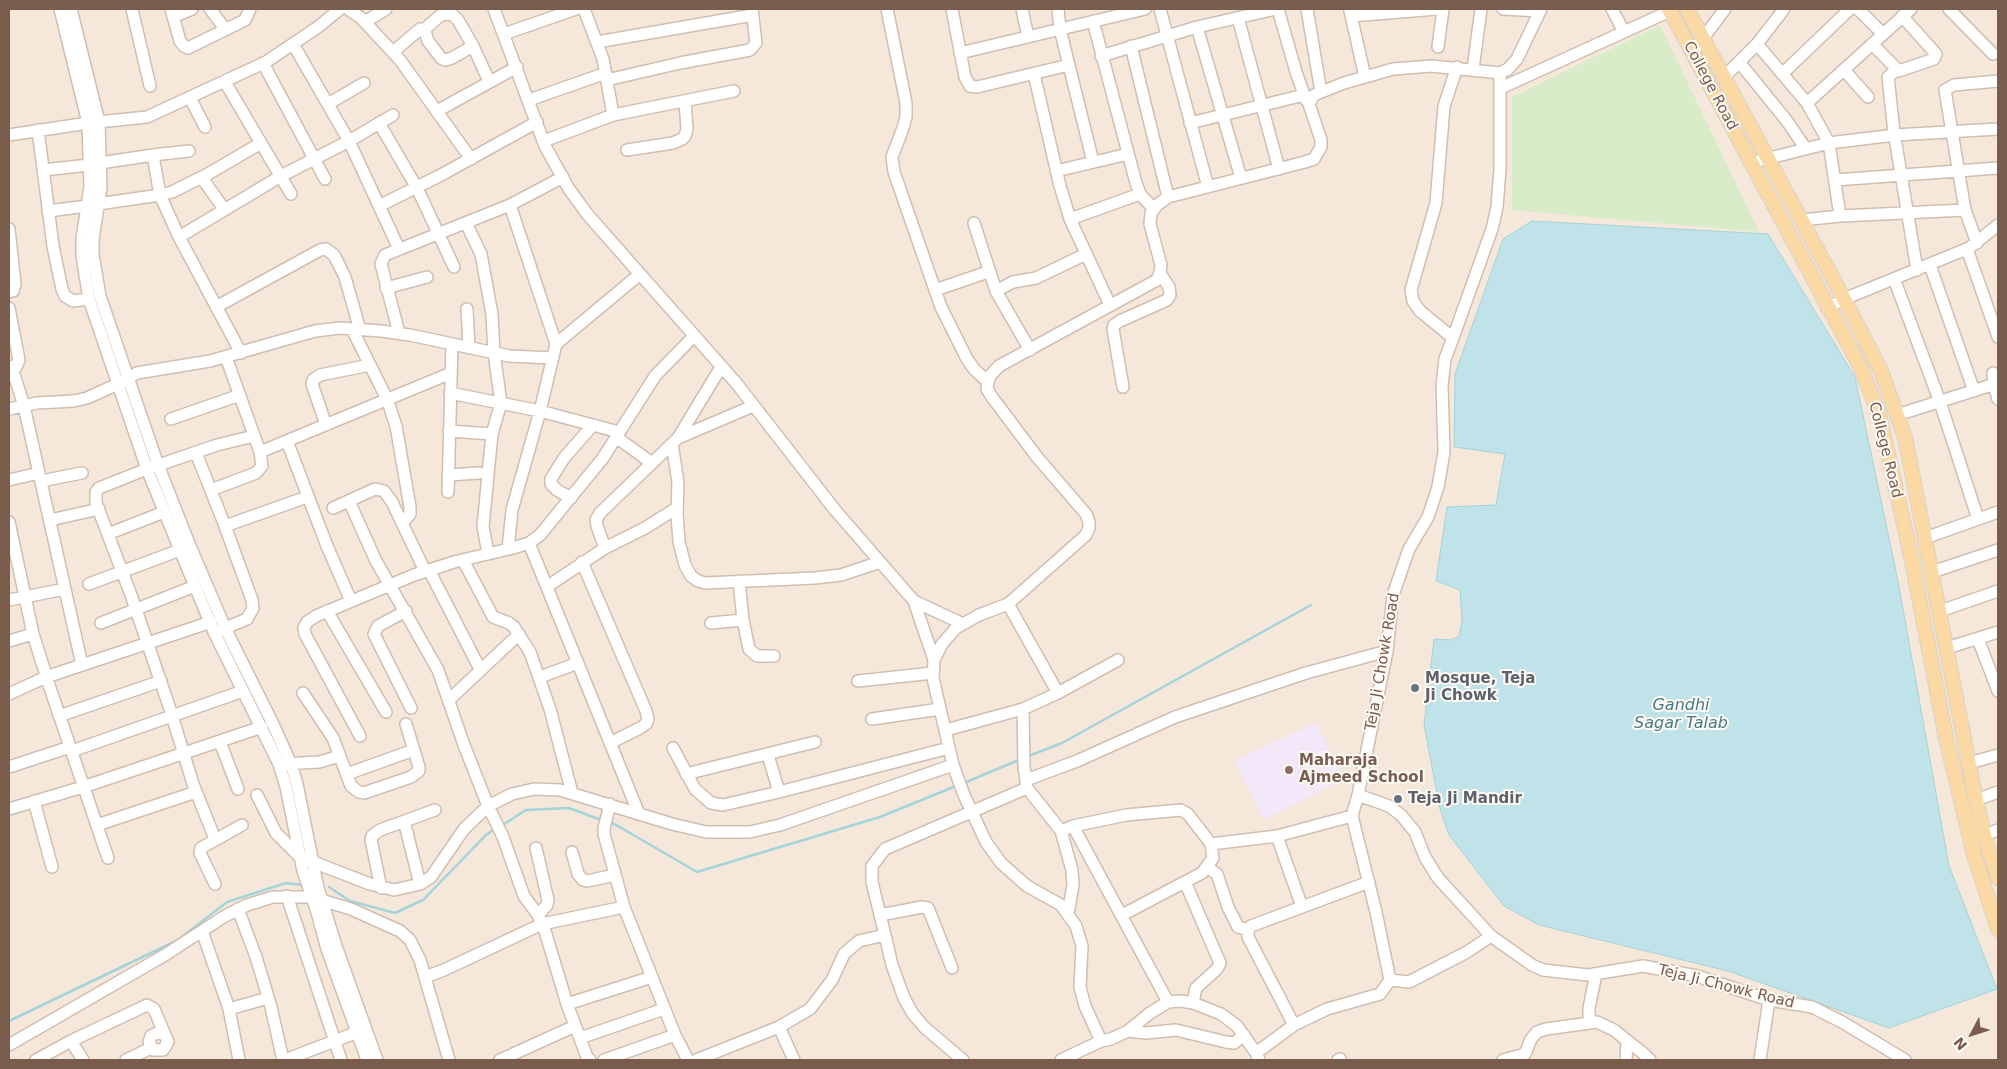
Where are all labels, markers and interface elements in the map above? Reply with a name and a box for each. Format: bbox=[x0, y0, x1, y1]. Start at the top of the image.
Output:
street label: College Road bbox=[1679, 38, 1741, 134]
street label: College Road bbox=[1864, 400, 1906, 500]
street label: Teja Ji Chowk Road bbox=[1362, 592, 1404, 732]
place label: Mosque, Teja Ji Chowk bbox=[1425, 670, 1535, 705]
marker: Mosque, Teja Ji Chowk bbox=[1409, 682, 1421, 694]
water label: Gandhi Sagar Talab bbox=[1634, 696, 1728, 734]
place label: Maharaja Ajmeed School bbox=[1299, 752, 1424, 787]
marker: Maharaja Ajmeed School bbox=[1283, 764, 1295, 776]
place label: Teja Ji Mandir bbox=[1408, 790, 1522, 808]
marker: Teja Ji Mandir bbox=[1392, 793, 1404, 805]
street label: Teja Ji Chowk Road bbox=[1656, 961, 1796, 1013]
north arrow bbox=[1947, 1009, 1997, 1059]
text: N bbox=[1951, 1034, 1970, 1053]

